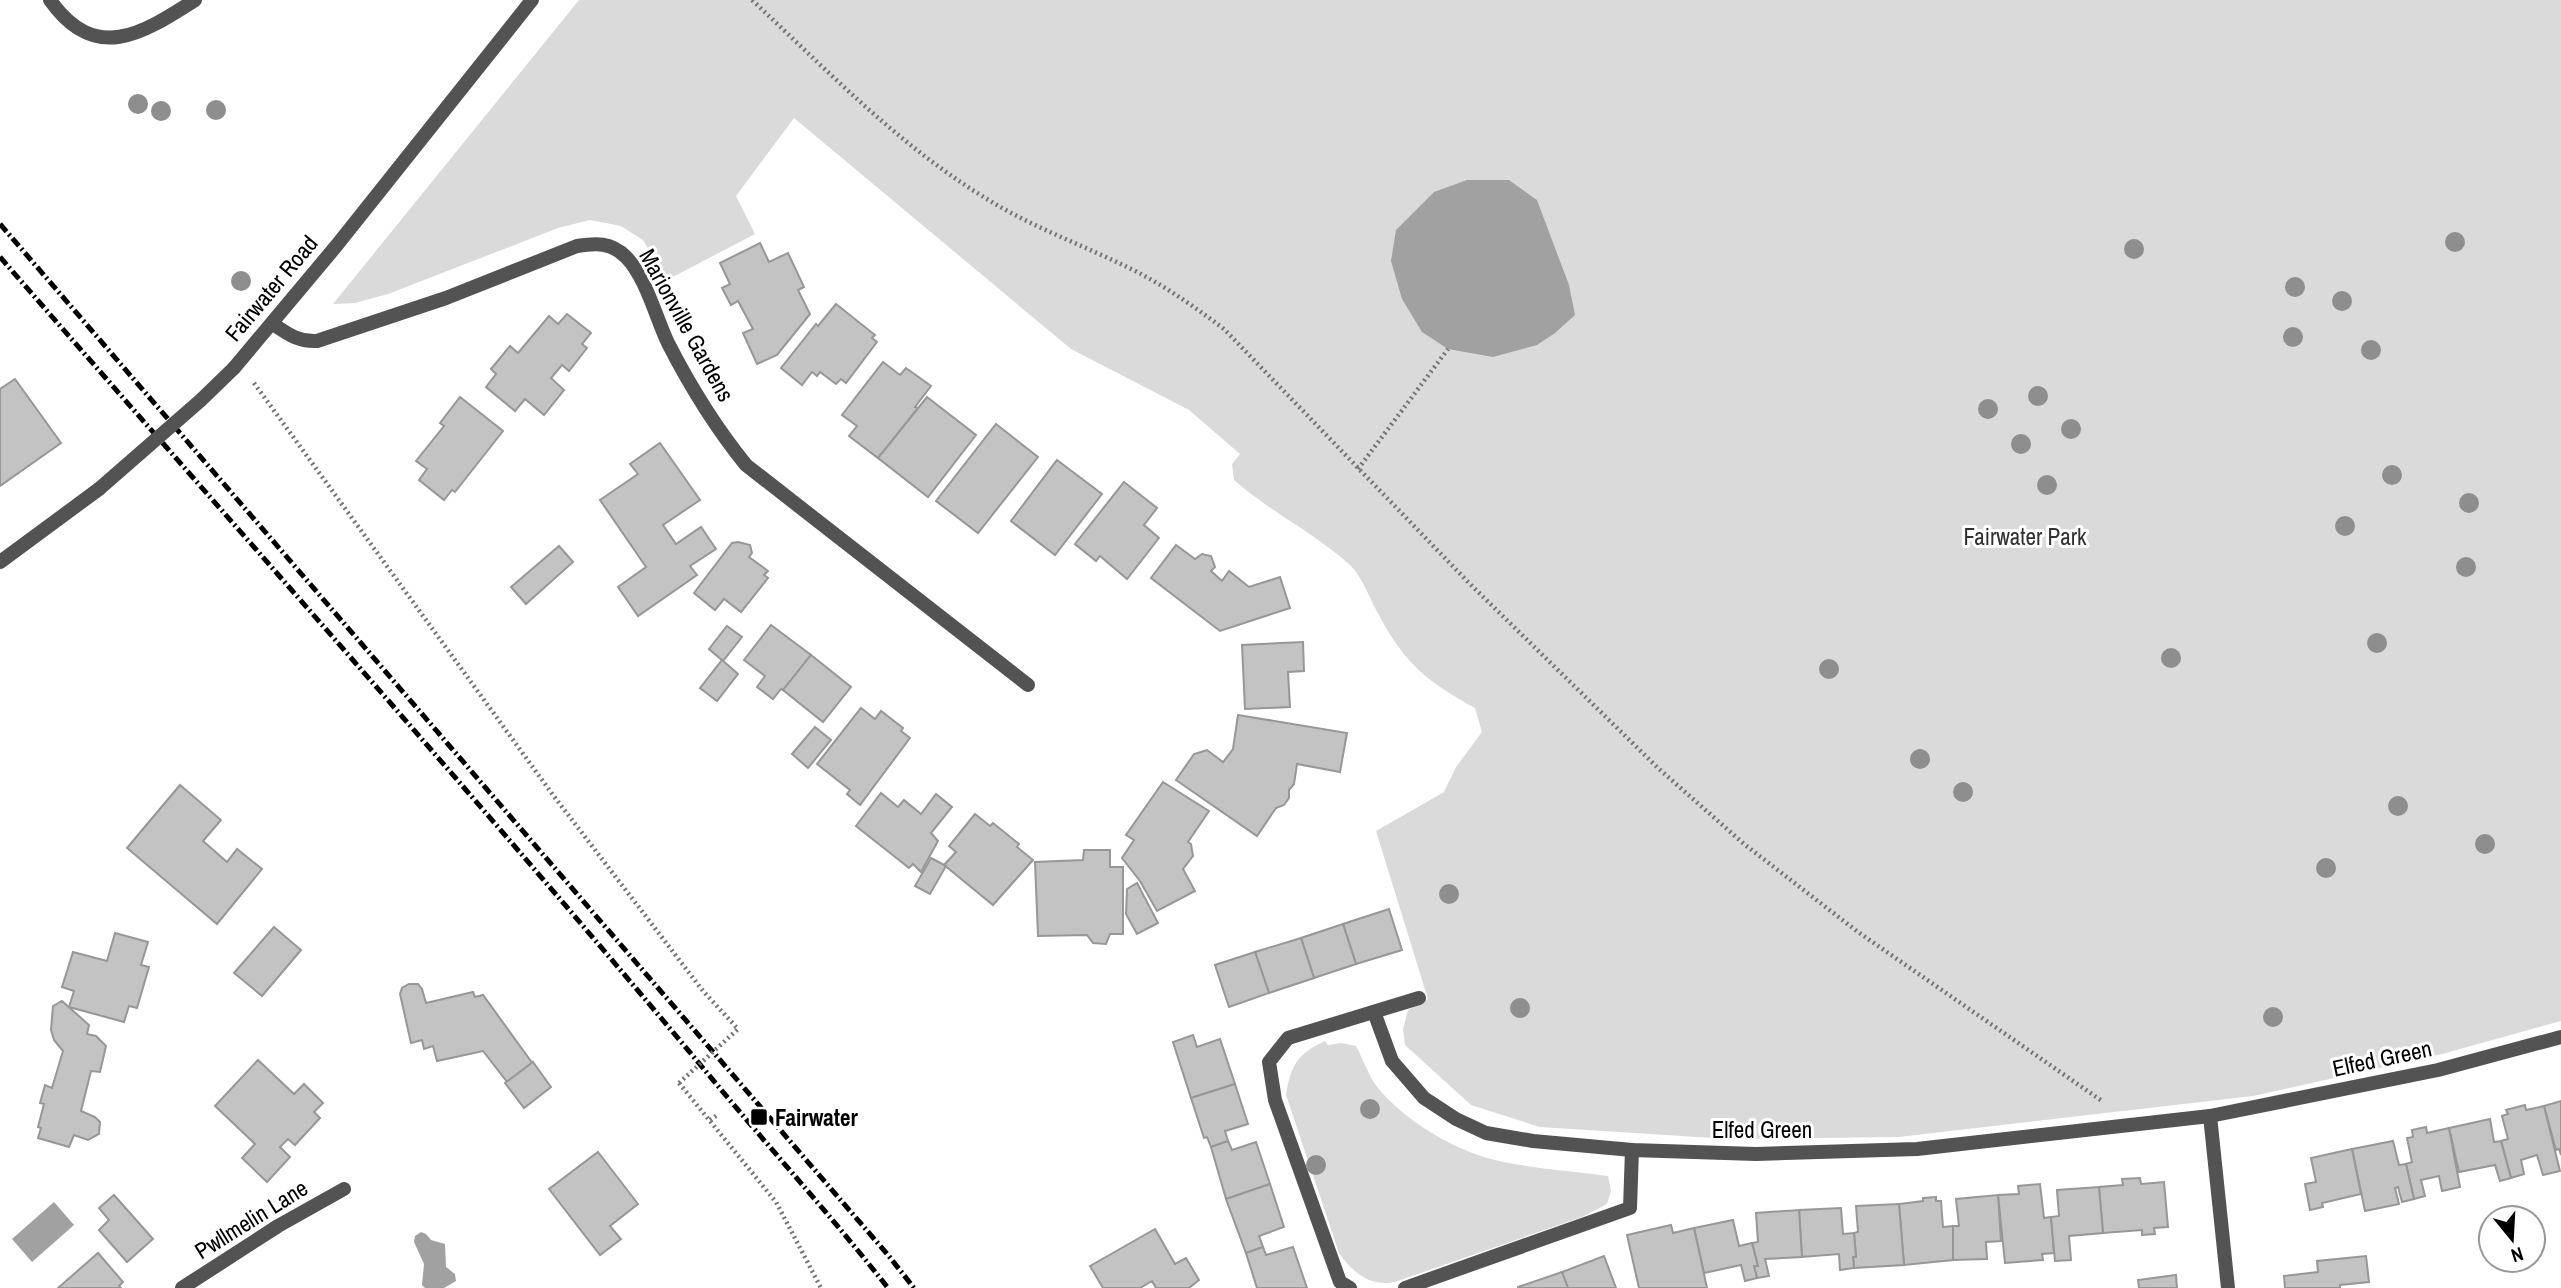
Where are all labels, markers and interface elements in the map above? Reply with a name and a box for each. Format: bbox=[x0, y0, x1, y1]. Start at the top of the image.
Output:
street label: Fairwater Road bbox=[218, 229, 324, 347]
street label: Marionville Gardens bbox=[632, 243, 742, 407]
park label: Fairwater Park bbox=[1964, 521, 2087, 552]
street label: Elfed Green bbox=[2330, 1032, 2434, 1084]
place label: Fairwater bbox=[775, 1102, 859, 1133]
marker: Fairwater bbox=[749, 1107, 769, 1127]
street label: Elfed Green bbox=[1712, 1114, 1812, 1145]
street label: Pwllmelin Lane bbox=[189, 1172, 313, 1266]
north arrow bbox=[2477, 1204, 2547, 1274]
text: N bbox=[2508, 1241, 2527, 1269]

